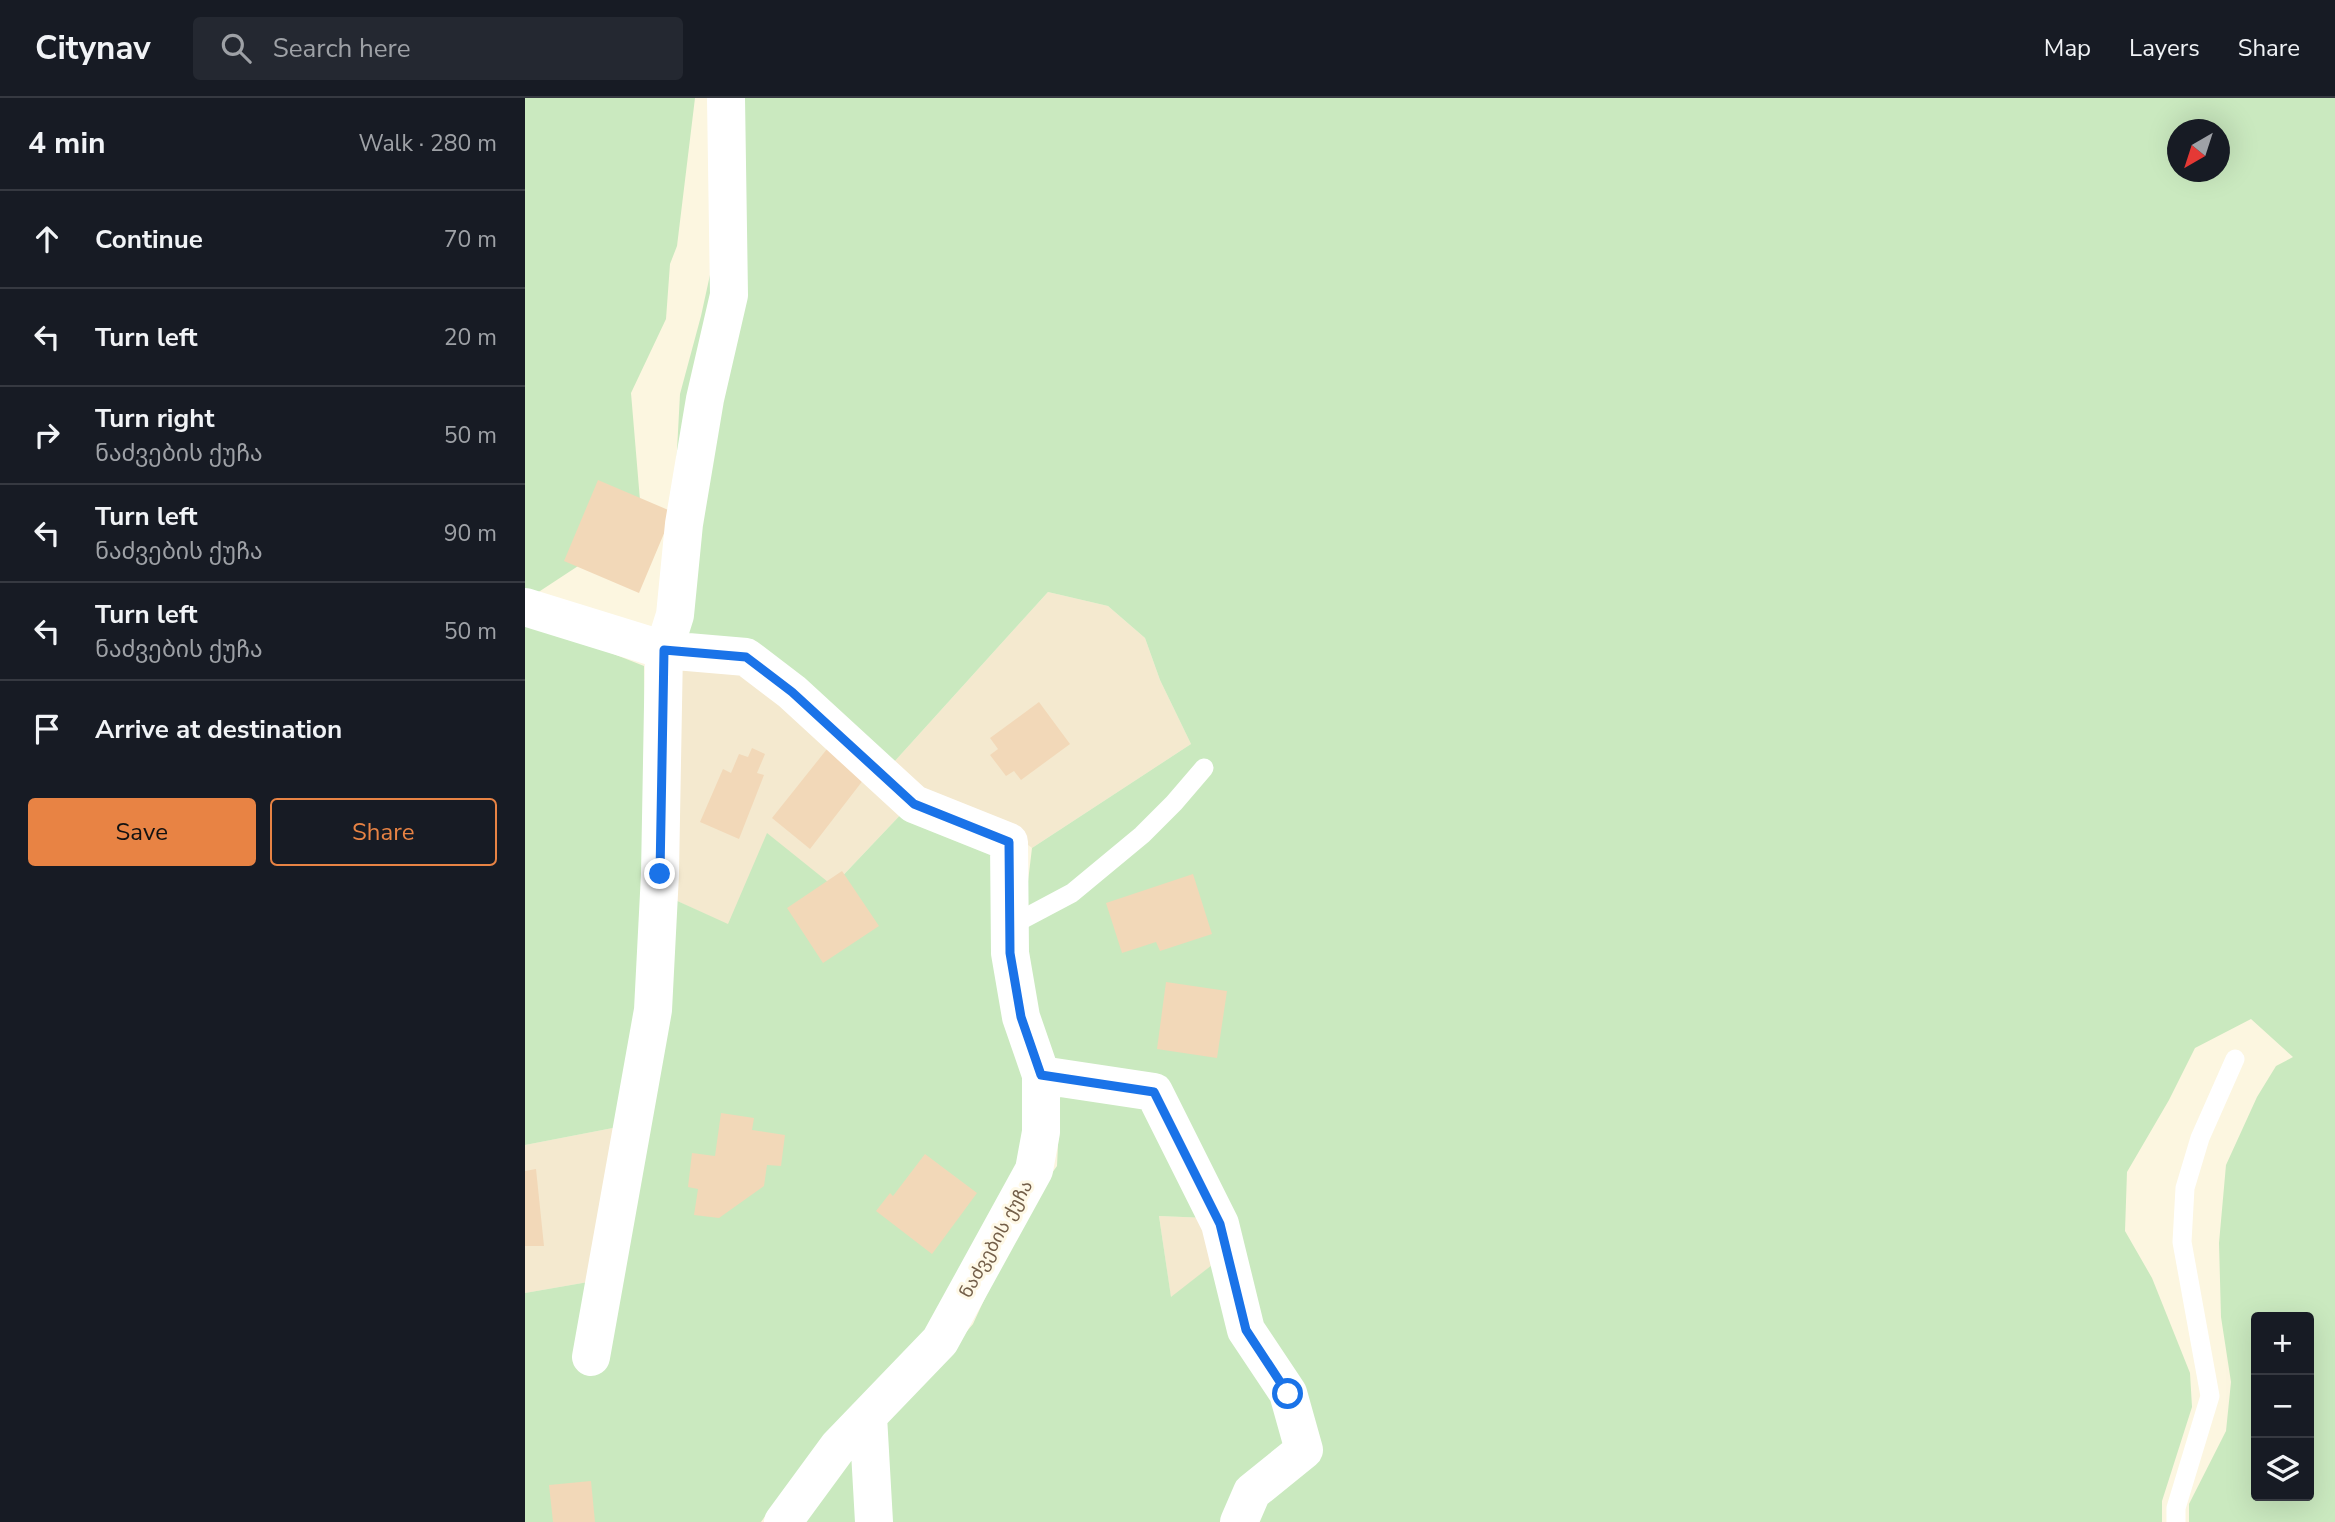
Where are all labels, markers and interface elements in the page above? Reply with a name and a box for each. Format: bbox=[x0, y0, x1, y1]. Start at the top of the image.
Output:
search box bbox=[193, 17, 683, 80]
text: Citynav bbox=[35, 26, 151, 71]
icon: search bbox=[217, 29, 255, 67]
text: Search here bbox=[273, 31, 411, 66]
text: Map bbox=[2044, 32, 2091, 64]
text: Layers bbox=[2129, 32, 2200, 64]
text: Share bbox=[2238, 32, 2300, 64]
north arrow bbox=[2167, 119, 2230, 182]
text: 4 min bbox=[28, 123, 106, 164]
text: Walk · 280 m bbox=[358, 128, 497, 159]
icon: ahead bbox=[28, 220, 66, 258]
text: Continue bbox=[95, 222, 203, 257]
text: 70 m bbox=[444, 224, 497, 255]
icon: left bbox=[28, 318, 66, 356]
text: Turn left bbox=[95, 320, 198, 355]
text: 20 m bbox=[444, 322, 497, 353]
text: Turn right bbox=[95, 401, 214, 436]
icon: right bbox=[28, 416, 66, 454]
text: 50 m bbox=[444, 420, 497, 451]
text: ნაძვების ქუჩა bbox=[95, 438, 263, 469]
text: Turn left bbox=[95, 499, 198, 534]
icon: left bbox=[28, 514, 66, 552]
text: 90 m bbox=[444, 518, 497, 549]
text: ნაძვების ქუჩა bbox=[95, 536, 263, 567]
text: Turn left bbox=[95, 597, 198, 632]
icon: left bbox=[28, 612, 66, 650]
text: 50 m bbox=[444, 616, 497, 647]
text: ნაძვების ქუჩა bbox=[95, 634, 263, 665]
icon: arrive bbox=[28, 710, 66, 748]
text: Arrive at destination bbox=[95, 712, 342, 747]
button: Save bbox=[28, 798, 256, 866]
button: Share bbox=[270, 798, 497, 866]
route end bbox=[644, 858, 675, 889]
street label: ნაძვების ქუჩა bbox=[954, 1176, 1038, 1302]
map controls bbox=[2251, 1312, 2314, 1501]
button: + bbox=[2251, 1312, 2314, 1375]
button: − bbox=[2251, 1375, 2314, 1438]
route start bbox=[1272, 1378, 1303, 1409]
button: layers bbox=[2251, 1438, 2314, 1501]

